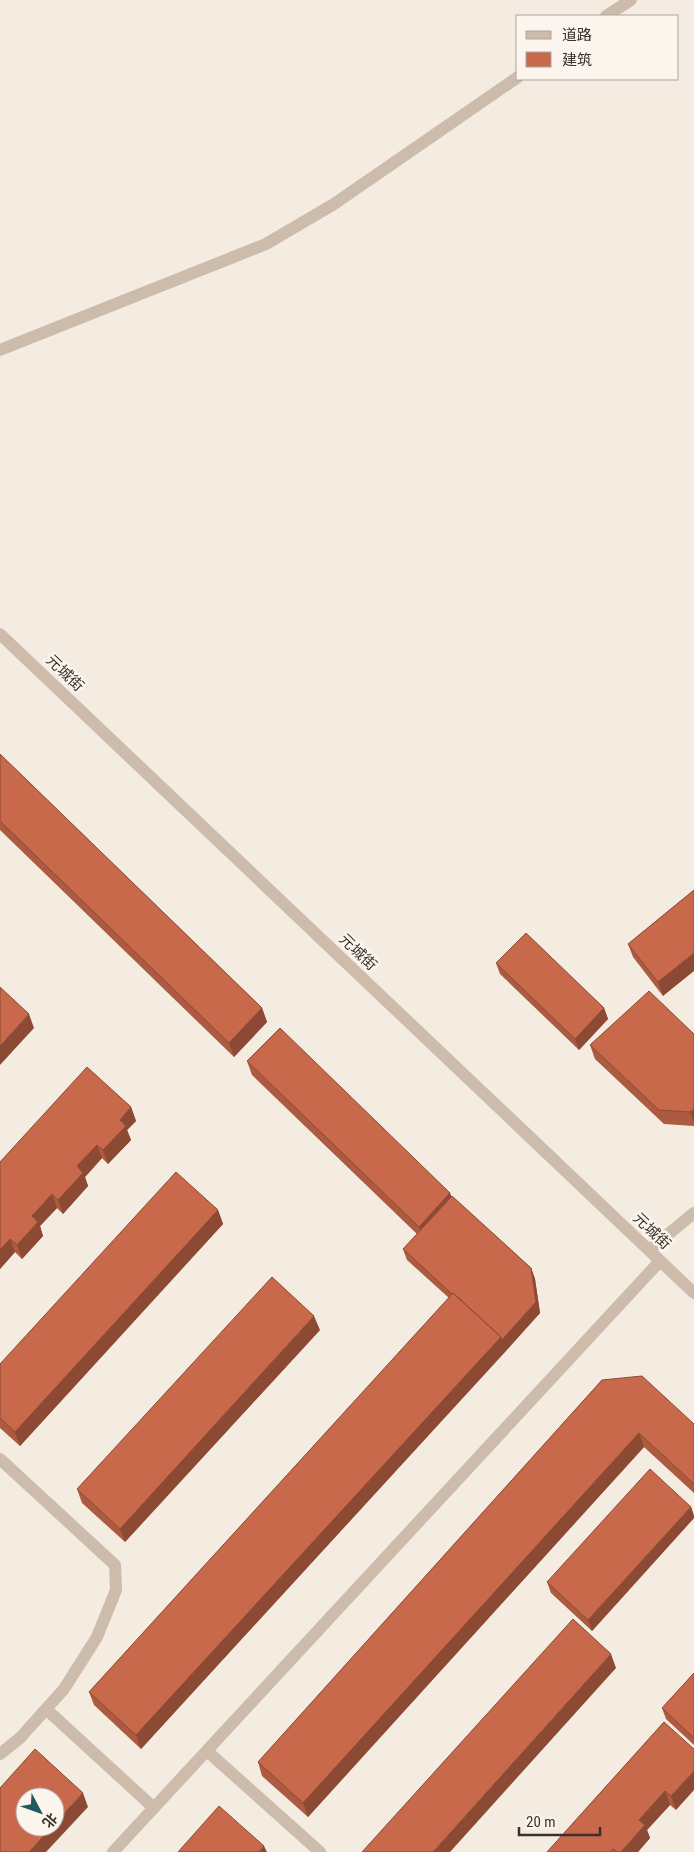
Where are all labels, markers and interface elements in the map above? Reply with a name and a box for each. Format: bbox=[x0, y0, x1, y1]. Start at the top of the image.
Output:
legend bbox=[516, 15, 679, 80]
text: 道路 bbox=[562, 26, 592, 44]
text: 建筑 bbox=[562, 51, 592, 69]
street label: 元城街 bbox=[43, 651, 87, 695]
street label: 元城街 bbox=[336, 930, 380, 974]
street label: 元城街 bbox=[630, 1209, 674, 1253]
north arrow bbox=[15, 1787, 65, 1837]
scale bar bbox=[519, 1804, 600, 1836]
text: 北 bbox=[39, 1810, 60, 1831]
text: 20 m bbox=[526, 1813, 556, 1831]

